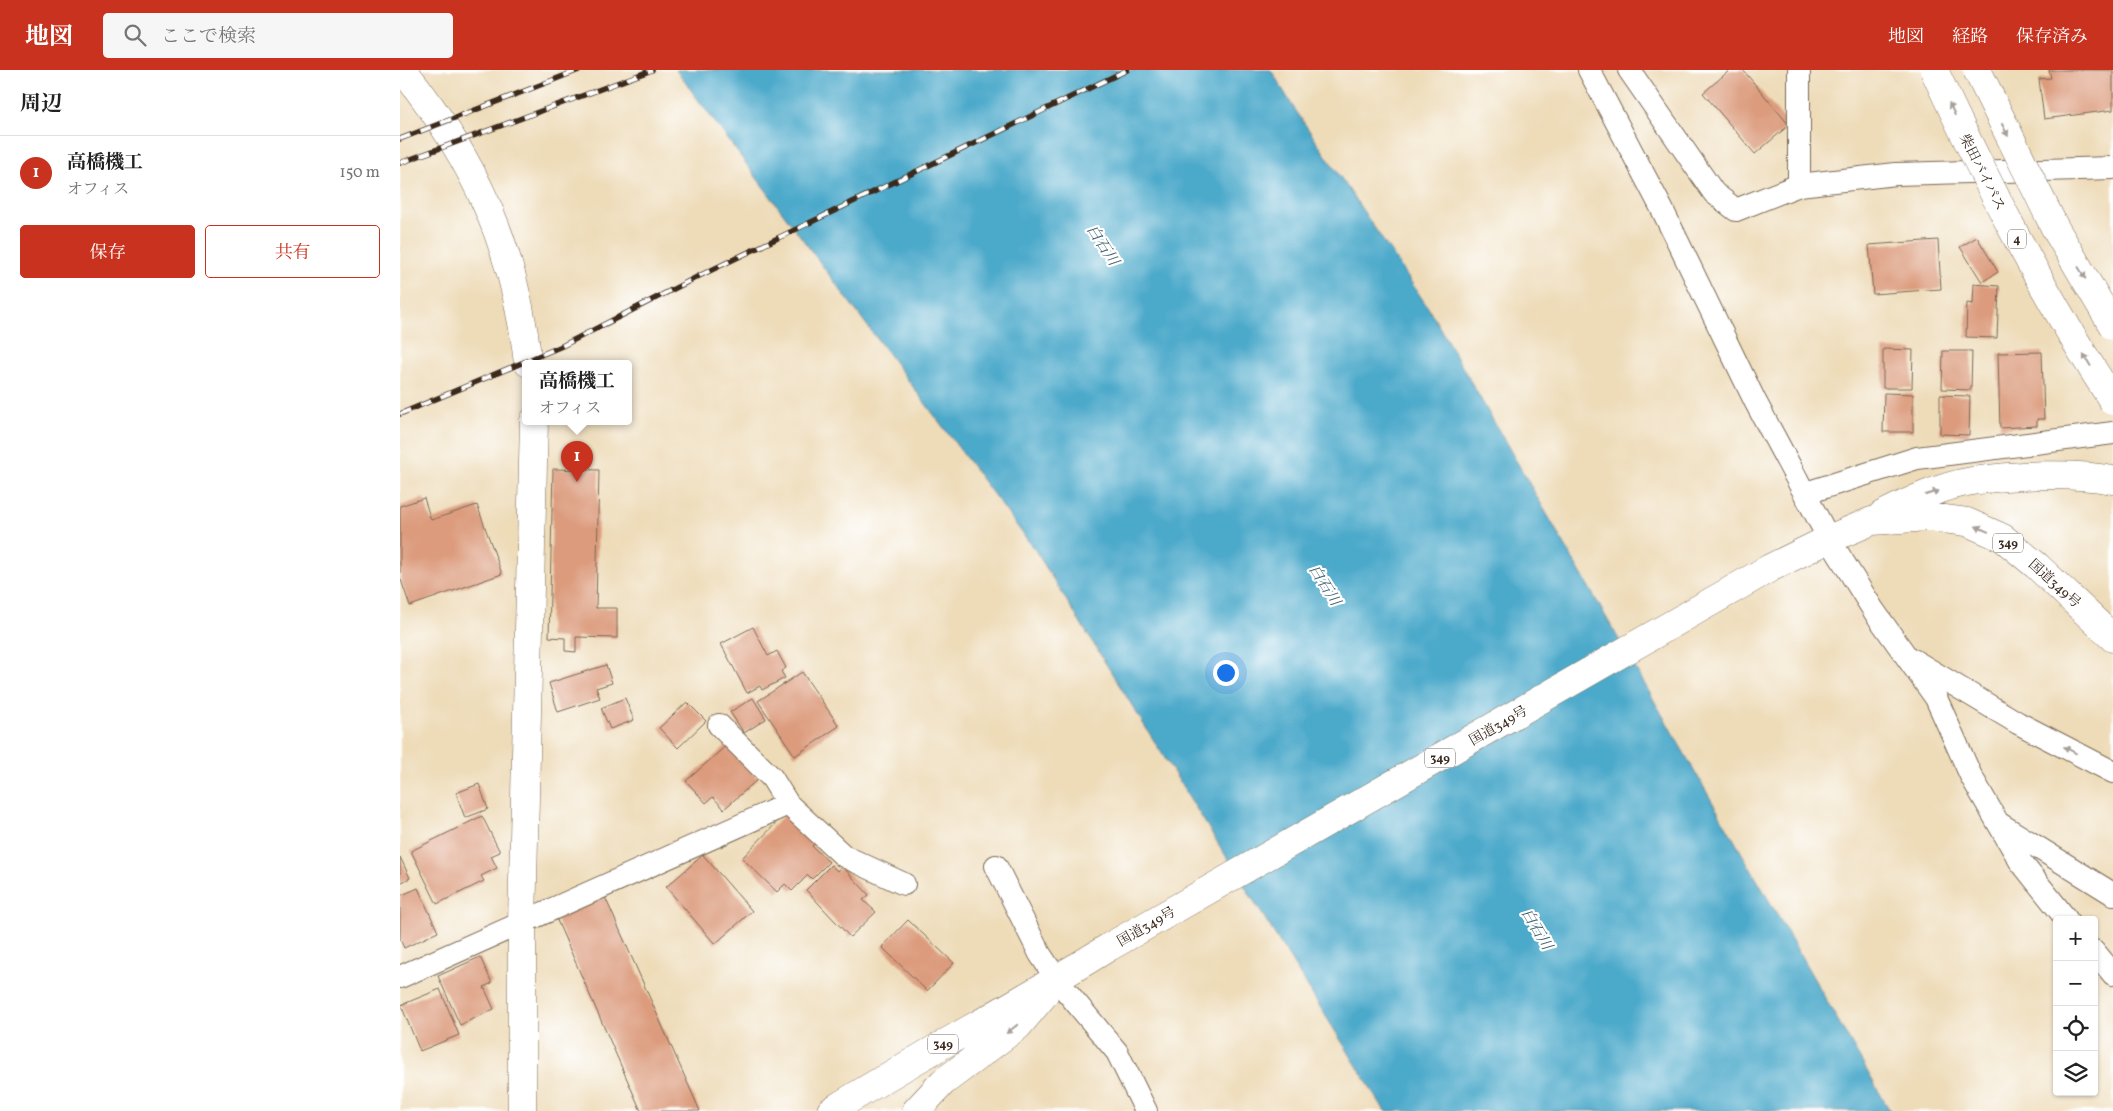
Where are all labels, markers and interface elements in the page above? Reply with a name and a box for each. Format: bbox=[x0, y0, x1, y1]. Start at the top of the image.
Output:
search box bbox=[103, 13, 453, 58]
text: 地図 bbox=[25, 21, 73, 55]
icon: search bbox=[121, 21, 149, 49]
text: ここで検索 bbox=[161, 24, 256, 50]
text: 地図 bbox=[1888, 25, 1924, 50]
text: 経路 bbox=[1952, 25, 1988, 50]
text: 保存済み bbox=[2016, 25, 2088, 50]
text: 周辺 bbox=[20, 90, 62, 119]
one-way arrow bbox=[1948, 102, 1956, 116]
one-way arrow bbox=[2001, 123, 2009, 137]
street label: 柴田バイパス bbox=[1954, 131, 2009, 214]
text: 高橋機工 bbox=[67, 150, 143, 176]
text: 1 bbox=[33, 162, 39, 184]
text: 150 m bbox=[339, 162, 380, 184]
text: オフィス bbox=[67, 179, 129, 201]
water label: 白石川 bbox=[1081, 221, 1124, 272]
button: 保存 bbox=[20, 225, 195, 278]
button: 共有 bbox=[205, 225, 380, 278]
road number: 4 bbox=[2008, 230, 2026, 248]
one-way arrow bbox=[2077, 267, 2086, 280]
one-way arrow bbox=[2082, 353, 2091, 366]
popup bbox=[522, 360, 632, 425]
text: 高橋機工 bbox=[539, 369, 615, 395]
text: オフィス bbox=[539, 398, 601, 420]
pin: 1 bbox=[561, 441, 593, 482]
one-way arrow bbox=[1925, 489, 1940, 497]
one-way arrow bbox=[1975, 525, 1989, 533]
road number: 349 bbox=[1993, 533, 2023, 552]
street label: 国道349号 bbox=[2024, 556, 2084, 613]
water label: 白石川 bbox=[1303, 561, 1346, 612]
your location bbox=[1213, 660, 1239, 686]
street label: 国道349号 bbox=[1466, 702, 1531, 751]
one-way arrow bbox=[2062, 746, 2077, 754]
road number: 349 bbox=[1425, 748, 1455, 768]
street label: 国道349号 bbox=[1114, 903, 1179, 952]
water label: 白石川 bbox=[1515, 905, 1557, 956]
map controls bbox=[2053, 916, 2098, 1096]
button: + bbox=[2053, 916, 2098, 961]
button: − bbox=[2053, 961, 2098, 1006]
button: locate bbox=[2053, 1006, 2098, 1051]
one-way arrow bbox=[1006, 1024, 1019, 1035]
road number: 349 bbox=[928, 1034, 958, 1054]
button: layers bbox=[2053, 1051, 2098, 1096]

